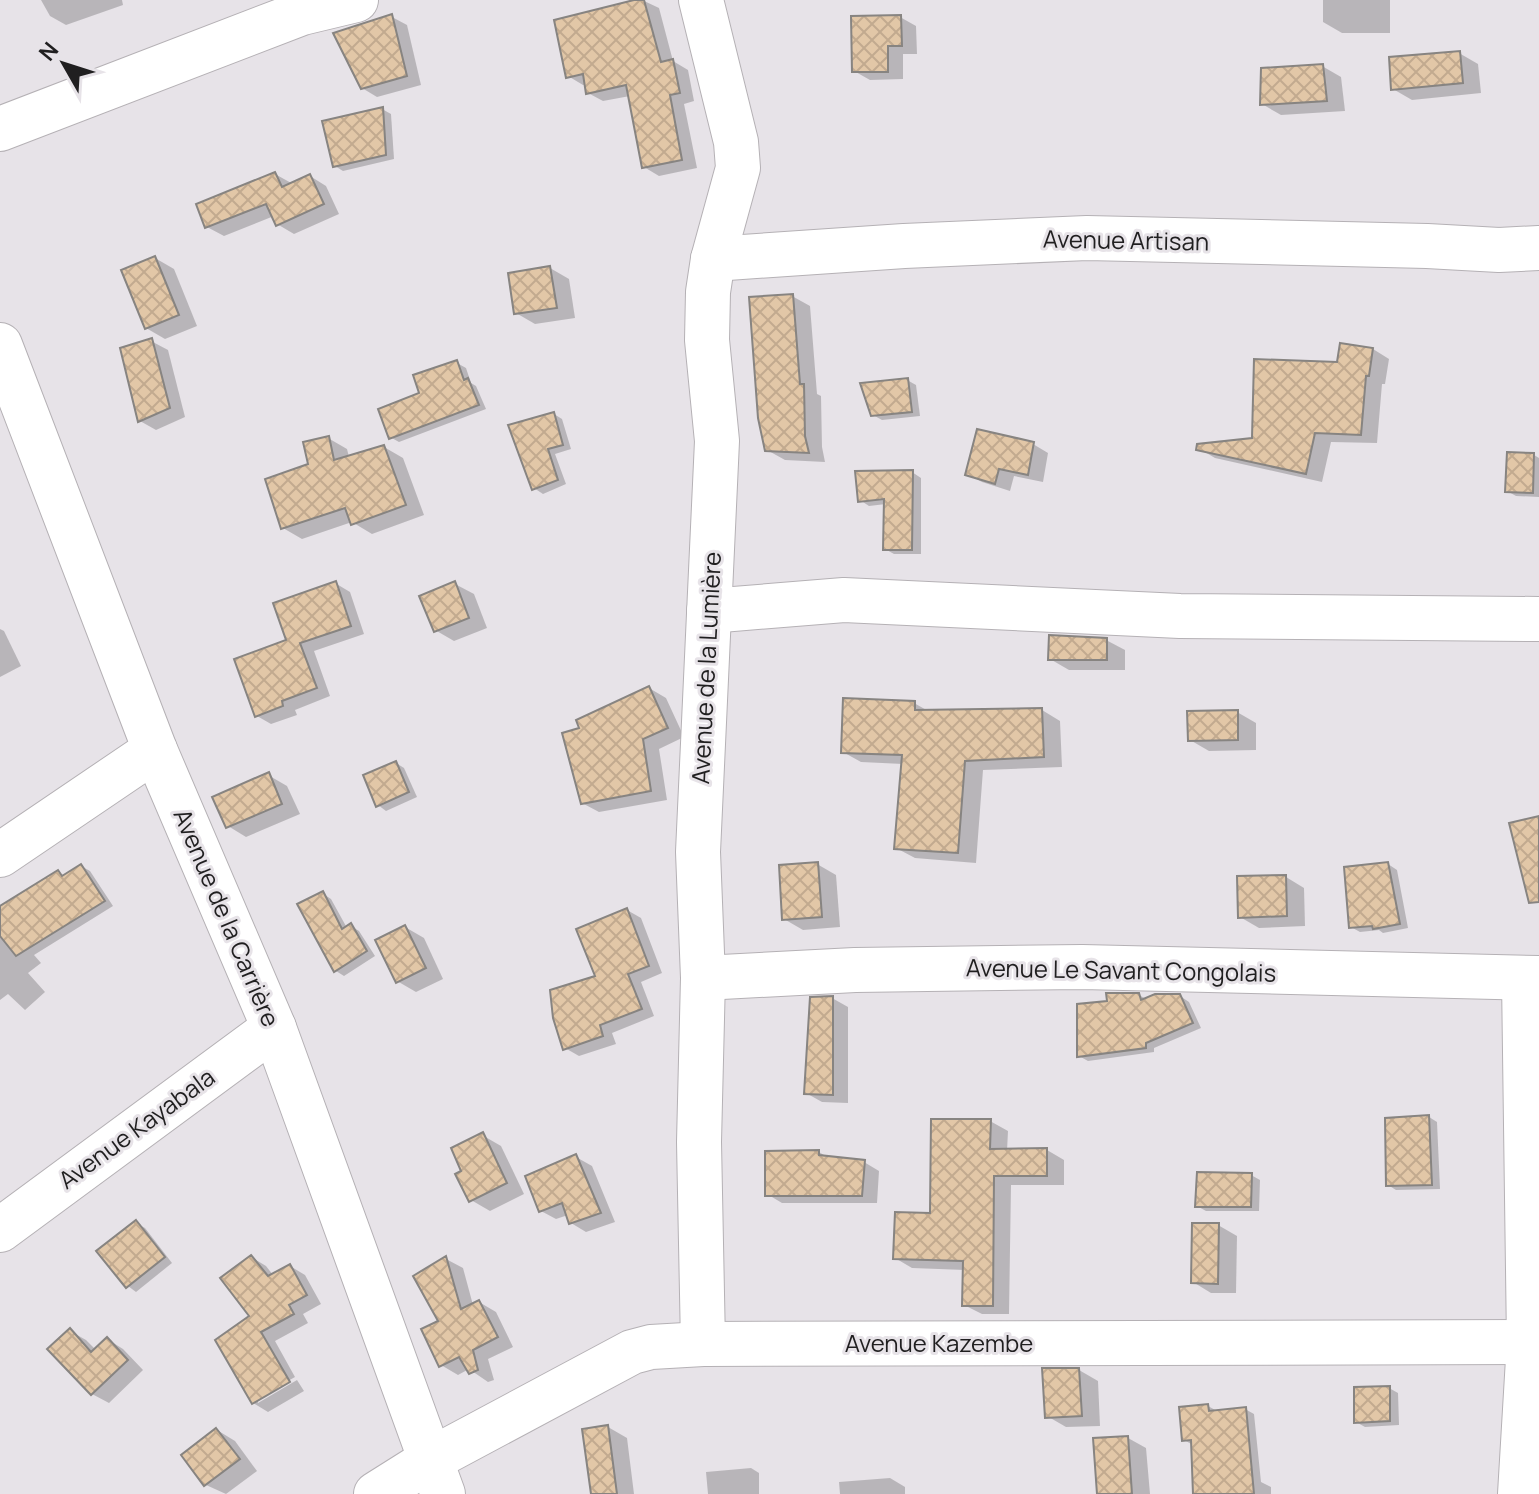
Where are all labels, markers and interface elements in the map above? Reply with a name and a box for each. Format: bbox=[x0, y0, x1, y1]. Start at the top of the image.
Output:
north arrow bbox=[24, 24, 104, 104]
text: N bbox=[32, 36, 65, 67]
street label: Avenue Artisan bbox=[1043, 222, 1209, 257]
street label: Avenue de la Lumière bbox=[683, 551, 728, 785]
street label: Avenue de la Carrière bbox=[167, 803, 288, 1031]
street label: Avenue Le Savant Congolais bbox=[966, 950, 1276, 989]
street label: Avenue Kayabala bbox=[51, 1060, 221, 1196]
street label: Avenue Kazembe bbox=[845, 1326, 1033, 1359]

